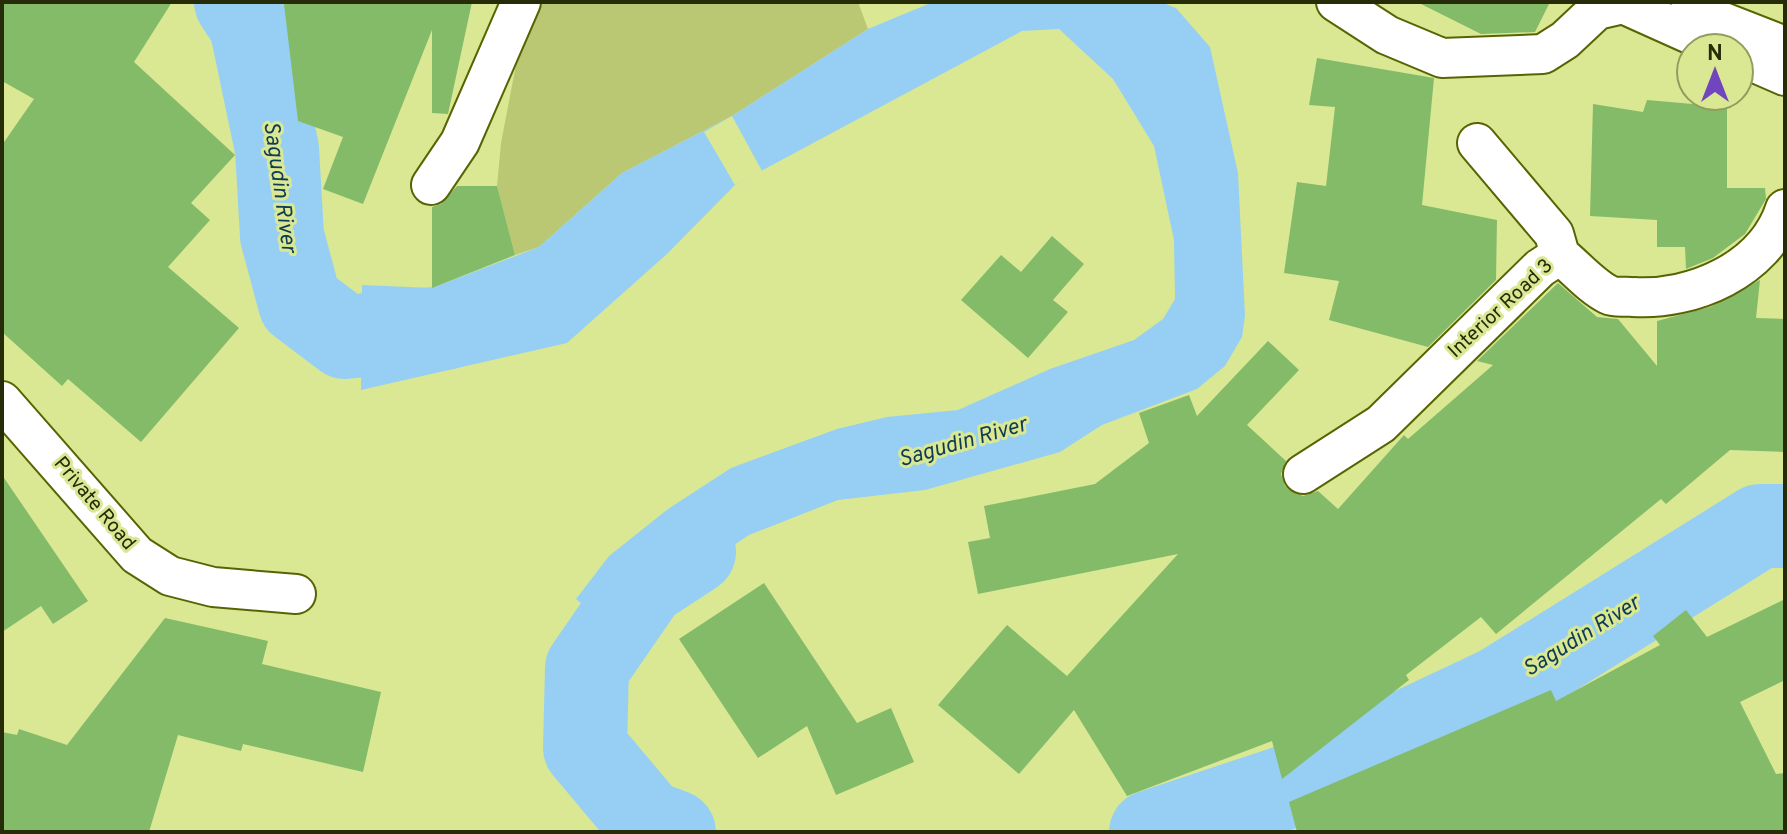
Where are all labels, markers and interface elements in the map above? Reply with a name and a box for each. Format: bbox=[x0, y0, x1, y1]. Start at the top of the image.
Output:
north arrow bbox=[1675, 32, 1755, 112]
text: N bbox=[1707, 41, 1723, 68]
water label: Sagudin River bbox=[256, 120, 302, 256]
street label: Interior Road 3 bbox=[1443, 254, 1559, 364]
water label: Sagudin River bbox=[896, 411, 1032, 474]
street label: Private Road bbox=[47, 452, 141, 556]
water label: Sagudin River bbox=[1519, 590, 1647, 684]

